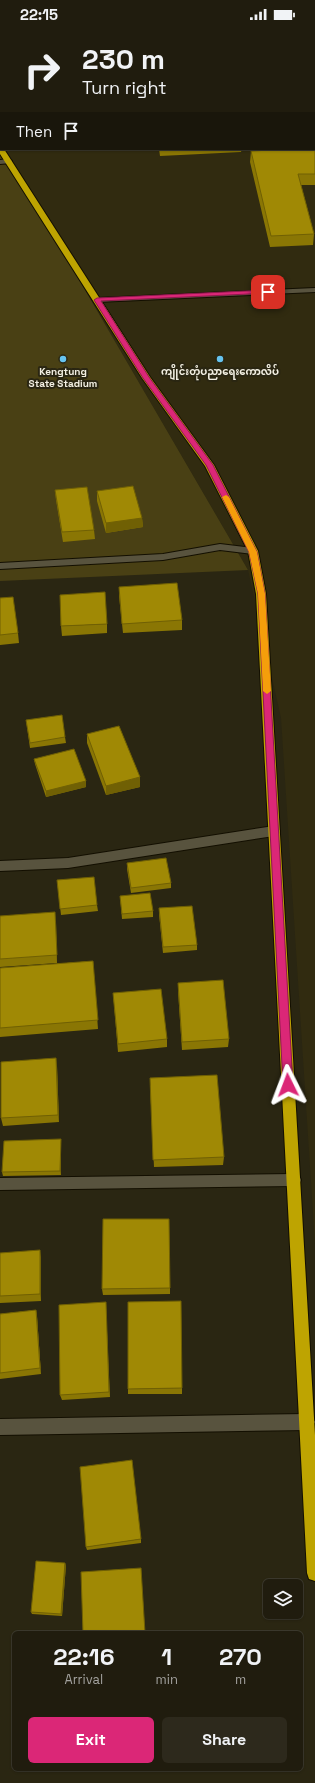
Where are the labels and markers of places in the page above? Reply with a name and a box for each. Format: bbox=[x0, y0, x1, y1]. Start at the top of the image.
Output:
pin bbox=[251, 275, 285, 309]
marker: Kengtung State Stadium bbox=[58, 354, 68, 364]
marker: ကျိုင်းတုံပညာရေးကောလိပ် bbox=[215, 354, 225, 364]
place label: ကျိုင်းတုံပညာရေးကောလိပ် bbox=[161, 364, 279, 381]
place label: Kengtung State Stadium bbox=[29, 365, 97, 390]

